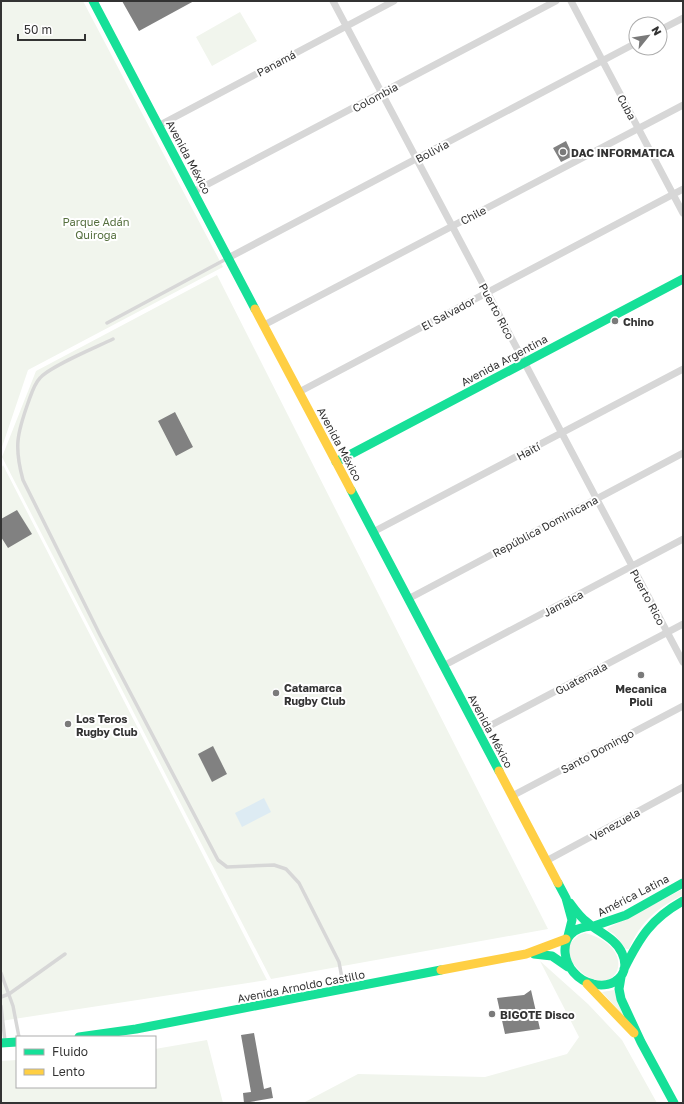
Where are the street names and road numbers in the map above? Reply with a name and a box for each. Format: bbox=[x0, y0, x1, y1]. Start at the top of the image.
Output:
street label: Panamá bbox=[254, 47, 298, 79]
street label: Colombia bbox=[350, 80, 400, 114]
street label: Cuba bbox=[615, 92, 639, 122]
street label: Avenida México bbox=[164, 118, 214, 196]
street label: Bolivia bbox=[413, 137, 451, 165]
street label: Chile bbox=[458, 203, 488, 227]
street label: Puerto Rico bbox=[477, 281, 517, 342]
street label: El Salvador bbox=[419, 293, 478, 333]
street label: Avenida Argentina bbox=[458, 332, 550, 388]
street label: Avenida México bbox=[315, 405, 365, 483]
street label: Haití bbox=[514, 439, 543, 463]
street label: República Dominicana bbox=[490, 493, 600, 559]
street label: Puerto Rico bbox=[628, 567, 668, 628]
street label: Jamaica bbox=[541, 587, 585, 619]
street label: Guatemala bbox=[553, 659, 609, 697]
street label: Avenida México bbox=[466, 692, 516, 770]
street label: Santo Domingo bbox=[558, 726, 636, 776]
street label: Venezuela bbox=[588, 805, 642, 843]
street label: América Latina bbox=[595, 871, 671, 919]
street label: Avenida Arnoldo Castillo bbox=[236, 967, 366, 1005]

